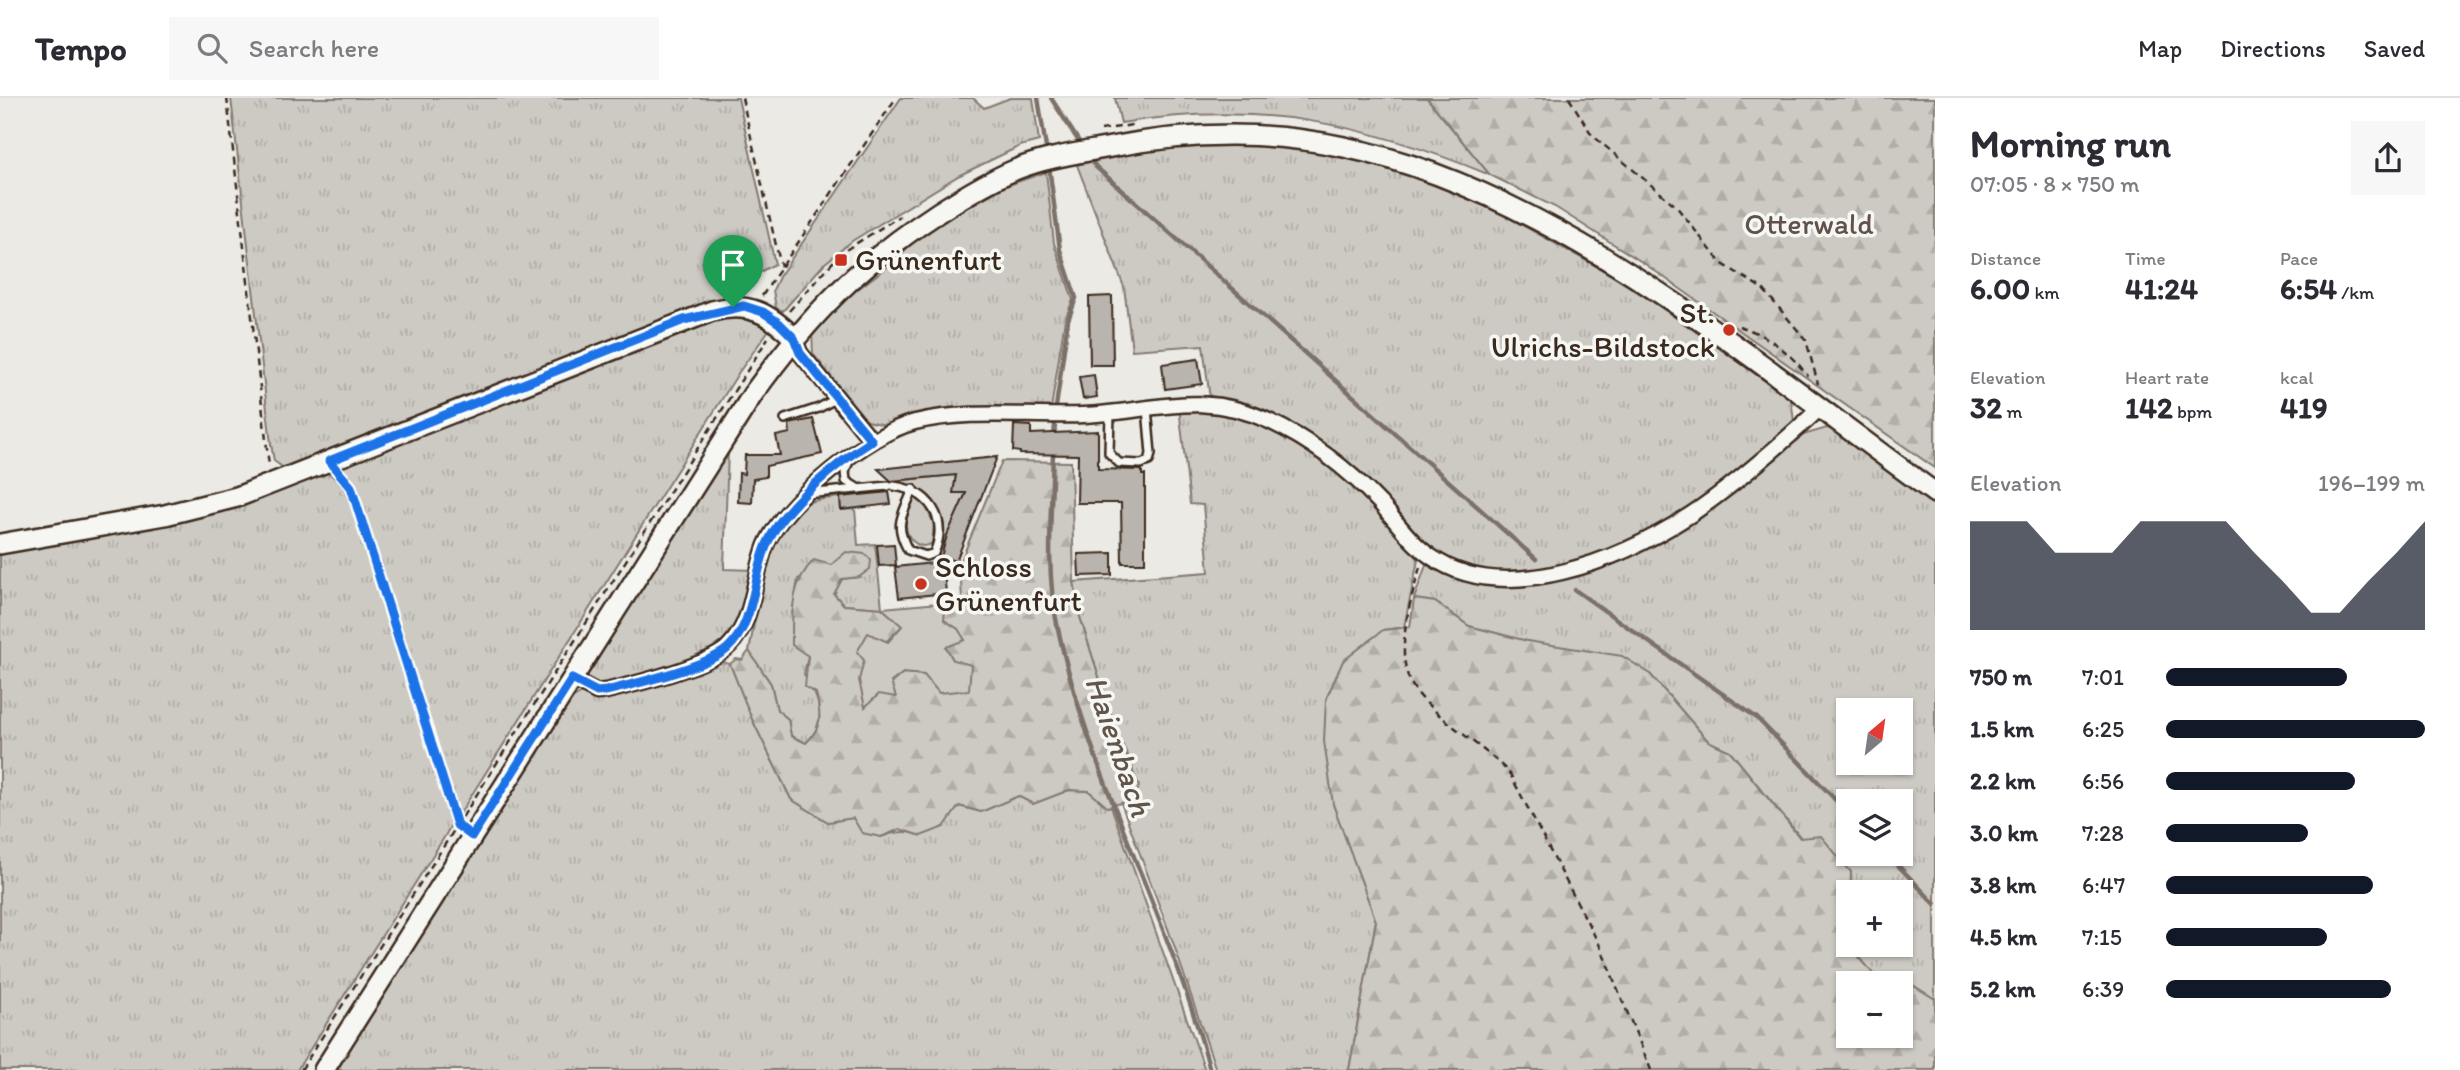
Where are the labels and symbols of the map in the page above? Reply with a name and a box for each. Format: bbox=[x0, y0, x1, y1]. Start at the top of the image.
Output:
park label: Otterwald bbox=[1744, 205, 1874, 242]
pin bbox=[703, 235, 763, 307]
place label: Grünenfurt bbox=[855, 241, 1002, 278]
marker: Grünenfurt bbox=[833, 252, 849, 268]
place label: St. Ulrichs-Bildstock bbox=[1491, 294, 1715, 365]
marker: St. Ulrichs-Bildstock bbox=[1721, 322, 1737, 338]
place label: Schloss Grünenfurt bbox=[935, 548, 1082, 619]
marker: Schloss Grünenfurt bbox=[913, 576, 929, 592]
water label: Haienbach bbox=[1077, 671, 1161, 822]
north arrow bbox=[1836, 698, 1913, 775]

